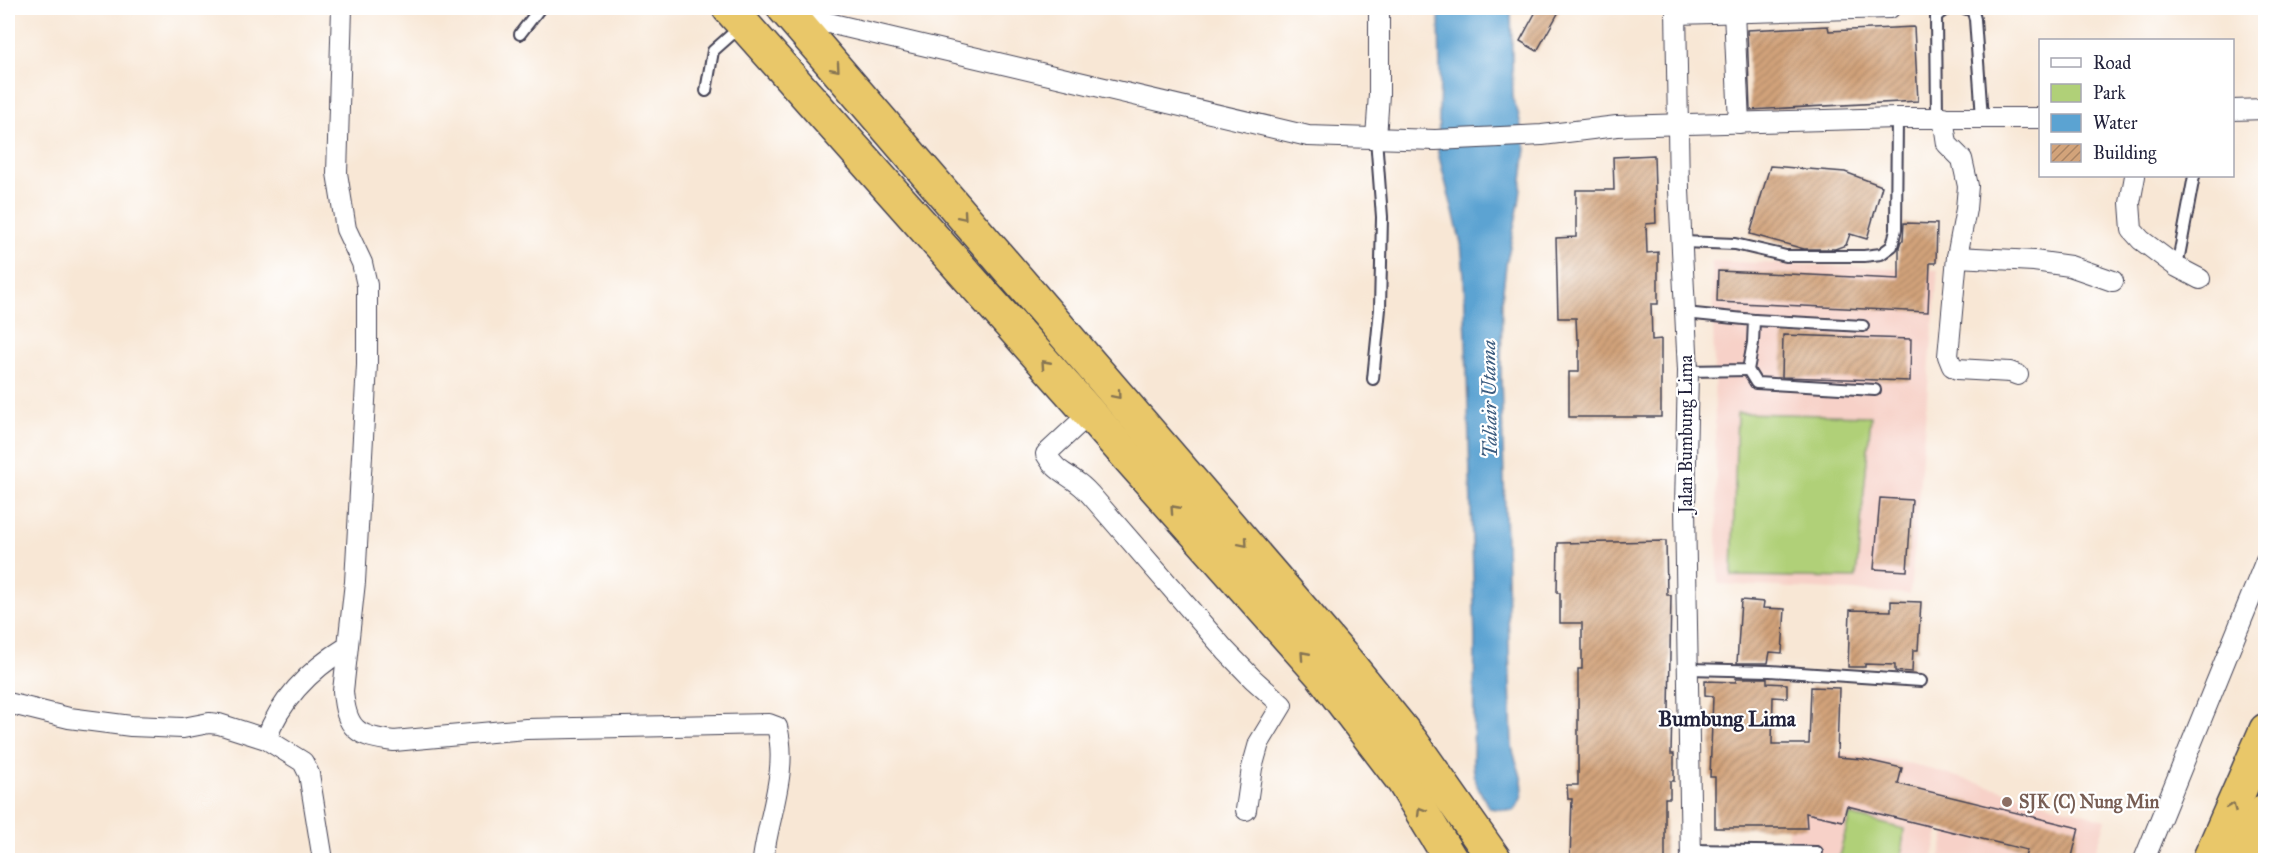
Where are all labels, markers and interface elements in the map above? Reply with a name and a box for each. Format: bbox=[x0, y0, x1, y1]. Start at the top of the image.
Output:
legend bbox=[2039, 39, 2234, 177]
text: Road bbox=[2093, 52, 2131, 74]
one-way arrow bbox=[829, 61, 840, 71]
text: Park bbox=[2093, 82, 2126, 104]
text: Water bbox=[2093, 112, 2138, 134]
text: Building bbox=[2093, 142, 2157, 165]
one-way arrow bbox=[956, 209, 967, 219]
water label: Taliair Utama bbox=[1476, 340, 1502, 458]
street label: Jalan Bumbung Lima bbox=[1675, 354, 1698, 515]
one-way arrow bbox=[1041, 360, 1052, 370]
one-way arrow bbox=[1110, 388, 1121, 399]
one-way arrow bbox=[1170, 505, 1181, 516]
one-way arrow bbox=[1237, 536, 1248, 547]
one-way arrow bbox=[1300, 651, 1311, 662]
district label: Bumbung Lima bbox=[1658, 706, 1797, 732]
place label: SJK (C) Nung Min bbox=[2019, 791, 2160, 814]
marker: SJK (C) Nung Min bbox=[2000, 795, 2014, 809]
one-way arrow bbox=[2225, 802, 2237, 813]
one-way arrow bbox=[1417, 806, 1428, 817]

